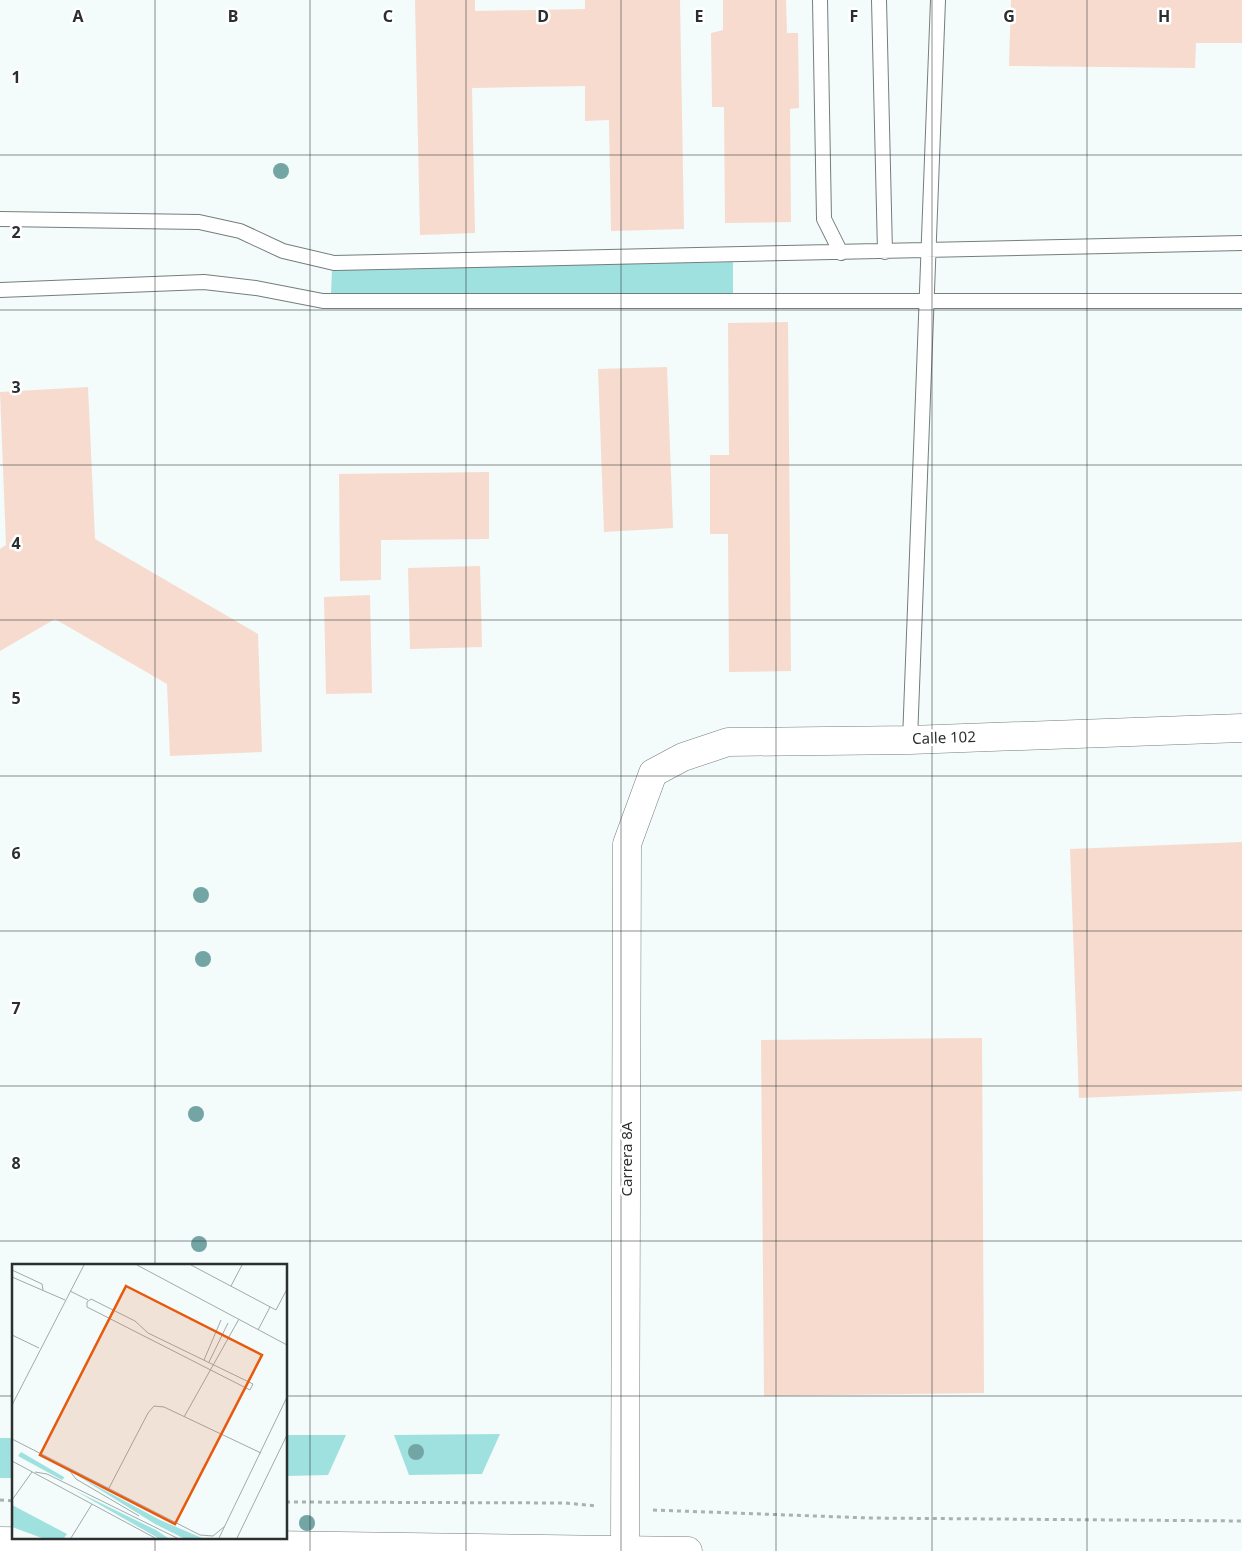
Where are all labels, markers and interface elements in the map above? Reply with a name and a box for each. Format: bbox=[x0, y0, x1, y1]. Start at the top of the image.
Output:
text: A bbox=[72, 5, 84, 27]
text: B bbox=[228, 5, 238, 27]
text: C bbox=[383, 5, 393, 27]
text: D bbox=[537, 5, 549, 27]
text: E bbox=[695, 5, 704, 27]
text: F bbox=[850, 5, 858, 27]
text: G bbox=[1003, 5, 1015, 27]
text: H bbox=[1158, 5, 1170, 27]
text: 1 bbox=[11, 66, 21, 88]
text: 2 bbox=[11, 221, 21, 243]
text: 3 bbox=[11, 376, 21, 398]
text: 4 bbox=[11, 532, 21, 554]
text: 5 bbox=[11, 687, 21, 709]
street label: Calle 102 bbox=[912, 726, 976, 748]
text: 6 bbox=[11, 842, 21, 864]
text: 7 bbox=[11, 997, 21, 1019]
street label: Carrera 8A bbox=[616, 1121, 636, 1196]
text: 8 bbox=[11, 1152, 21, 1174]
inset map bbox=[12, 1264, 288, 1538]

